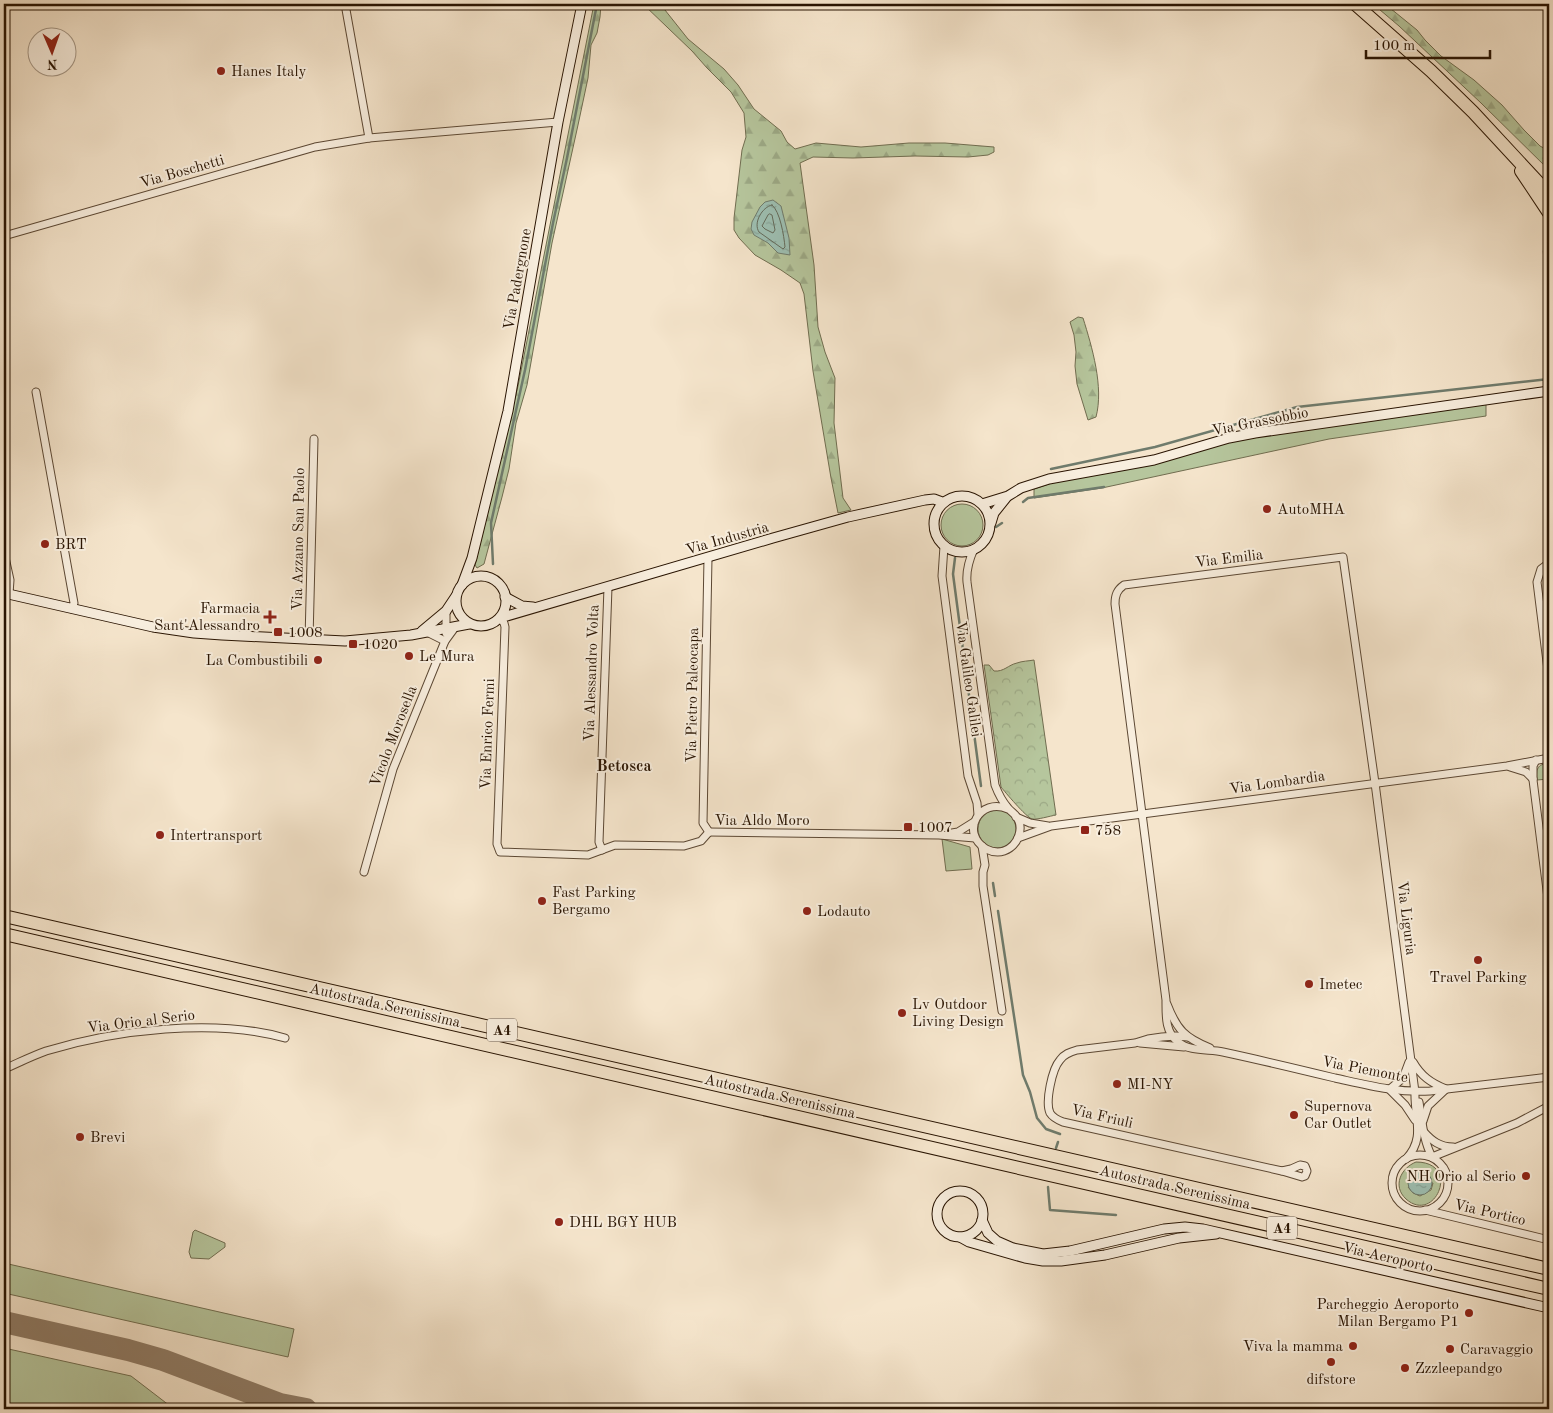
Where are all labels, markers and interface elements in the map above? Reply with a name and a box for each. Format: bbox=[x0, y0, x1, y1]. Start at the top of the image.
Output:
north arrow bbox=[28, 28, 78, 78]
scale bar bbox=[1366, 28, 1489, 60]
text: 100 m bbox=[1373, 39, 1415, 54]
text: N bbox=[47, 57, 58, 71]
marker: Hanes Italy bbox=[215, 65, 227, 77]
place label: Hanes Italy bbox=[231, 65, 307, 80]
street label: Via Boschetti bbox=[139, 153, 226, 192]
street label: Via Padergnone bbox=[502, 227, 535, 331]
street label: Via Grassobbio bbox=[1211, 406, 1310, 439]
street label: Via Azzano San Paolo bbox=[291, 467, 308, 611]
marker: AutoMHA bbox=[1261, 503, 1273, 515]
place label: AutoMHA bbox=[1277, 503, 1346, 518]
street label: Via Industria bbox=[684, 520, 771, 558]
marker: BRT bbox=[39, 538, 51, 550]
place label: BRT bbox=[55, 538, 87, 553]
street label: Via Emilia bbox=[1194, 548, 1265, 571]
place label: Farmacia Sant'Alessandro bbox=[154, 602, 261, 634]
street label: Via Alessandro Volta bbox=[583, 604, 602, 742]
marker: Farmacia Sant'Alessandro bbox=[264, 611, 276, 623]
street label: Via Galileo Galilei bbox=[952, 620, 983, 738]
marker: 1008 bbox=[272, 626, 284, 638]
place label: 1008 bbox=[288, 626, 323, 641]
street label: Via Pietro Paleocapa bbox=[685, 627, 702, 763]
marker: 1020 bbox=[347, 638, 359, 650]
place label: 1020 bbox=[363, 638, 398, 653]
marker: Le Mura bbox=[403, 650, 415, 662]
place label: Le Mura bbox=[419, 650, 475, 665]
place label: La Combustibili bbox=[206, 654, 308, 669]
marker: La Combustibili bbox=[312, 654, 324, 666]
street label: Via Enrico Fermi bbox=[479, 678, 498, 790]
street label: Vicolo Morosella bbox=[368, 683, 421, 789]
district label: Betosca bbox=[596, 759, 652, 775]
street label: Via Lombardia bbox=[1228, 769, 1327, 798]
street label: Via Aldo Moro bbox=[714, 814, 810, 829]
marker: 1007 bbox=[902, 821, 914, 833]
place label: 1007 bbox=[918, 821, 953, 836]
marker: 758 bbox=[1079, 824, 1091, 836]
place label: 758 bbox=[1095, 824, 1121, 839]
marker: Intertransport bbox=[154, 829, 166, 841]
place label: Intertransport bbox=[170, 829, 262, 844]
street label: Via Liguria bbox=[1394, 880, 1418, 957]
place label: Fast Parking Bergamo bbox=[552, 886, 636, 918]
marker: Fast Parking Bergamo bbox=[536, 895, 548, 907]
marker: Lodauto bbox=[801, 905, 813, 917]
place label: Lodauto bbox=[817, 905, 870, 920]
marker: Travel Parking bbox=[1472, 954, 1484, 966]
place label: Travel Parking bbox=[1429, 971, 1527, 986]
marker: Imetec bbox=[1303, 978, 1315, 990]
place label: Imetec bbox=[1319, 978, 1363, 993]
street label: Autostrada Serenissima bbox=[308, 982, 462, 1031]
place label: Lv Outdoor Living Design bbox=[912, 998, 1004, 1030]
marker: Lv Outdoor Living Design bbox=[896, 1007, 908, 1019]
street label: Via Orio al Serio bbox=[86, 1008, 196, 1037]
road number: A4 bbox=[487, 1018, 517, 1042]
street label: Via Piemonte bbox=[1320, 1055, 1409, 1086]
street label: Autostrada Serenissima bbox=[703, 1073, 857, 1122]
marker: MI-NY bbox=[1111, 1078, 1123, 1090]
place label: MI-NY bbox=[1127, 1078, 1174, 1093]
place label: Supernova Car Outlet bbox=[1304, 1100, 1373, 1132]
street label: Via Friuli bbox=[1069, 1103, 1134, 1132]
marker: Supernova Car Outlet bbox=[1288, 1109, 1300, 1121]
marker: Brevi bbox=[74, 1131, 86, 1143]
place label: Brevi bbox=[90, 1131, 125, 1146]
street label: Autostrada Serenissima bbox=[1098, 1164, 1252, 1213]
place label: NH Orio al Serio bbox=[1407, 1170, 1516, 1185]
marker: NH Orio al Serio bbox=[1520, 1170, 1532, 1182]
street label: Via Portico bbox=[1452, 1198, 1527, 1229]
marker: DHL BGY HUB bbox=[553, 1216, 565, 1228]
place label: DHL BGY HUB bbox=[569, 1216, 677, 1231]
road number: A4 bbox=[1267, 1216, 1297, 1240]
street label: Via Aeroporto bbox=[1341, 1241, 1434, 1276]
place label: Parcheggio Aeroporto Milan Bergamo P1 bbox=[1316, 1298, 1459, 1330]
marker: Parcheggio Aeroporto Milan Bergamo P1 bbox=[1463, 1307, 1475, 1319]
place label: Viva la mamma bbox=[1243, 1340, 1344, 1355]
marker: Viva la mamma bbox=[1347, 1340, 1359, 1352]
marker: Caravaggio bbox=[1444, 1343, 1456, 1355]
place label: Caravaggio bbox=[1460, 1343, 1533, 1358]
marker: difstore bbox=[1325, 1356, 1337, 1368]
marker: Zzzleepandgo bbox=[1399, 1362, 1411, 1374]
place label: Zzzleepandgo bbox=[1415, 1362, 1502, 1377]
place label: difstore bbox=[1306, 1373, 1356, 1388]

